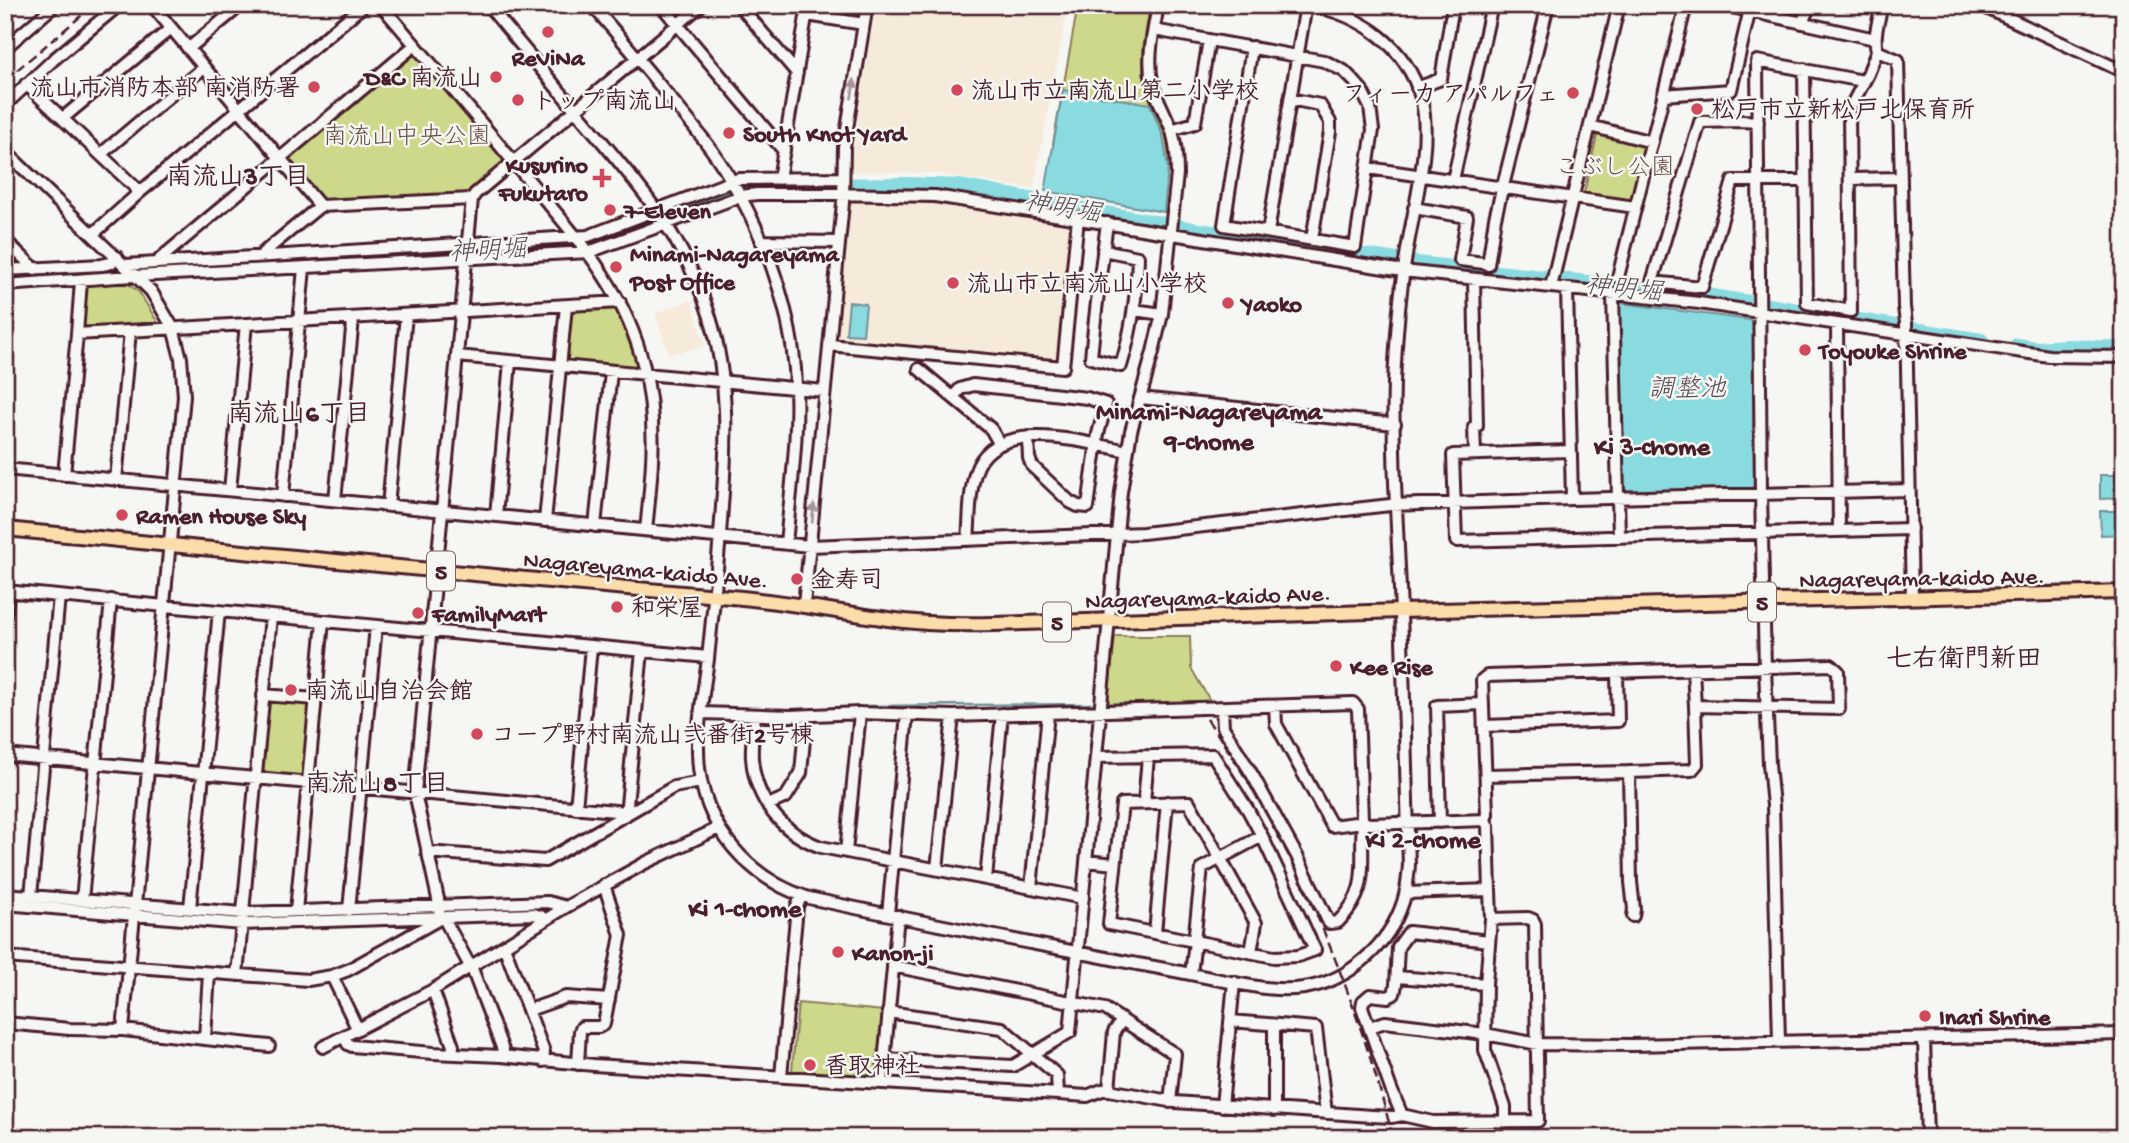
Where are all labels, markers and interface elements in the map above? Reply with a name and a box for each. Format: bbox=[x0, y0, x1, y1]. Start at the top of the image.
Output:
marker: ReViNa bbox=[540, 24, 556, 40]
place label: ReViNa bbox=[511, 46, 586, 75]
place label: D&C 南流山 bbox=[363, 65, 482, 95]
marker: D&C 南流山 bbox=[488, 69, 504, 85]
place label: 流山市消防本部 南消防署 bbox=[30, 75, 300, 105]
one-way arrow bbox=[848, 78, 859, 100]
place label: 流山市立南流山第二小学校 bbox=[971, 78, 1259, 108]
marker: 流山市消防本部 南消防署 bbox=[306, 79, 322, 95]
marker: 流山市立南流山第二小学校 bbox=[949, 82, 965, 98]
place label: フィーカ アパルフェ bbox=[1342, 82, 1559, 111]
marker: フィーカ アパルフェ bbox=[1565, 85, 1581, 101]
place label: トップ南流山 bbox=[532, 88, 676, 118]
marker: トップ南流山 bbox=[510, 92, 526, 108]
place label: 松戸市立新松戸北保育所 bbox=[1711, 97, 1975, 127]
marker: 松戸市立新松戸北保育所 bbox=[1689, 101, 1705, 117]
place label: South Knot Yard bbox=[743, 122, 909, 151]
park label: 南流山中央公園 bbox=[323, 123, 491, 153]
marker: South Knot Yard bbox=[721, 125, 737, 141]
place label: Kusurino Fukutaro bbox=[497, 153, 589, 210]
park label: こぶし公園 bbox=[1555, 155, 1675, 184]
district label: 南流山3丁目 bbox=[166, 162, 310, 195]
marker: Kusurino Fukutaro bbox=[594, 170, 610, 186]
water label: 神明堀 bbox=[1021, 187, 1105, 233]
place label: 7-Eleven bbox=[623, 199, 712, 228]
marker: 7-Eleven bbox=[602, 202, 618, 218]
water label: 神明堀 bbox=[448, 235, 530, 271]
place label: Minami-Nagareyama Post Office bbox=[628, 242, 840, 299]
marker: Minami-Nagareyama Post Office bbox=[608, 259, 624, 275]
place label: 流山市立南流山小学校 bbox=[967, 271, 1207, 301]
water label: 神明堀 bbox=[1583, 271, 1666, 311]
marker: 流山市立南流山小学校 bbox=[945, 275, 961, 291]
place label: Yaoko bbox=[1239, 292, 1303, 321]
marker: Yaoko bbox=[1220, 295, 1236, 311]
place label: Toyouke Shrine bbox=[1817, 339, 1968, 368]
marker: Toyouke Shrine bbox=[1797, 342, 1813, 358]
water label: 調整池 bbox=[1648, 375, 1727, 407]
district label: 南流山6丁目 bbox=[227, 399, 371, 432]
district label: Minami-Nagareyama 9-chome bbox=[1096, 399, 1324, 460]
district label: Ki 3-chome bbox=[1593, 434, 1712, 465]
one-way arrow bbox=[808, 502, 819, 524]
place label: Ramen House Sky bbox=[135, 504, 307, 533]
marker: Ramen House Sky bbox=[114, 507, 130, 523]
street label: Nagareyama-kaido Ave. bbox=[522, 547, 769, 598]
road number: 5 bbox=[427, 552, 455, 590]
street label: Nagareyama-kaido Ave. bbox=[1799, 564, 2045, 597]
place label: 金寿司 bbox=[811, 567, 883, 597]
marker: 金寿司 bbox=[789, 571, 805, 587]
street label: Nagareyama-kaido Ave. bbox=[1085, 581, 1332, 618]
road number: 5 bbox=[1748, 582, 1776, 622]
place label: 和栄屋 bbox=[631, 595, 703, 625]
marker: 和栄屋 bbox=[609, 599, 625, 615]
place label: FamilyMart bbox=[431, 602, 547, 631]
road number: 5 bbox=[1043, 602, 1071, 642]
marker: FamilyMart bbox=[410, 605, 426, 621]
district label: 七右衛門新田 bbox=[1886, 645, 2042, 677]
place label: Kee Rise bbox=[1349, 655, 1434, 684]
marker: Kee Rise bbox=[1328, 658, 1344, 674]
place label: 南流山自治会館 bbox=[305, 678, 473, 708]
marker: 南流山自治会館 bbox=[283, 682, 299, 698]
place label: コープ野村南流山弐番街2号棟 bbox=[491, 722, 815, 752]
marker: コープ野村南流山弐番街2号棟 bbox=[469, 726, 485, 742]
district label: 南流山8丁目 bbox=[305, 769, 449, 802]
district label: Ki 2-chome bbox=[1364, 827, 1482, 858]
district label: Ki 1-chome bbox=[688, 896, 803, 927]
place label: Kanon-ji bbox=[851, 941, 934, 970]
marker: Kanon-ji bbox=[830, 944, 846, 960]
place label: Inari Shrine bbox=[1939, 1005, 2052, 1034]
marker: Inari Shrine bbox=[1917, 1008, 1933, 1024]
place label: 香取神社 bbox=[824, 1053, 920, 1083]
marker: 香取神社 bbox=[802, 1057, 818, 1073]

